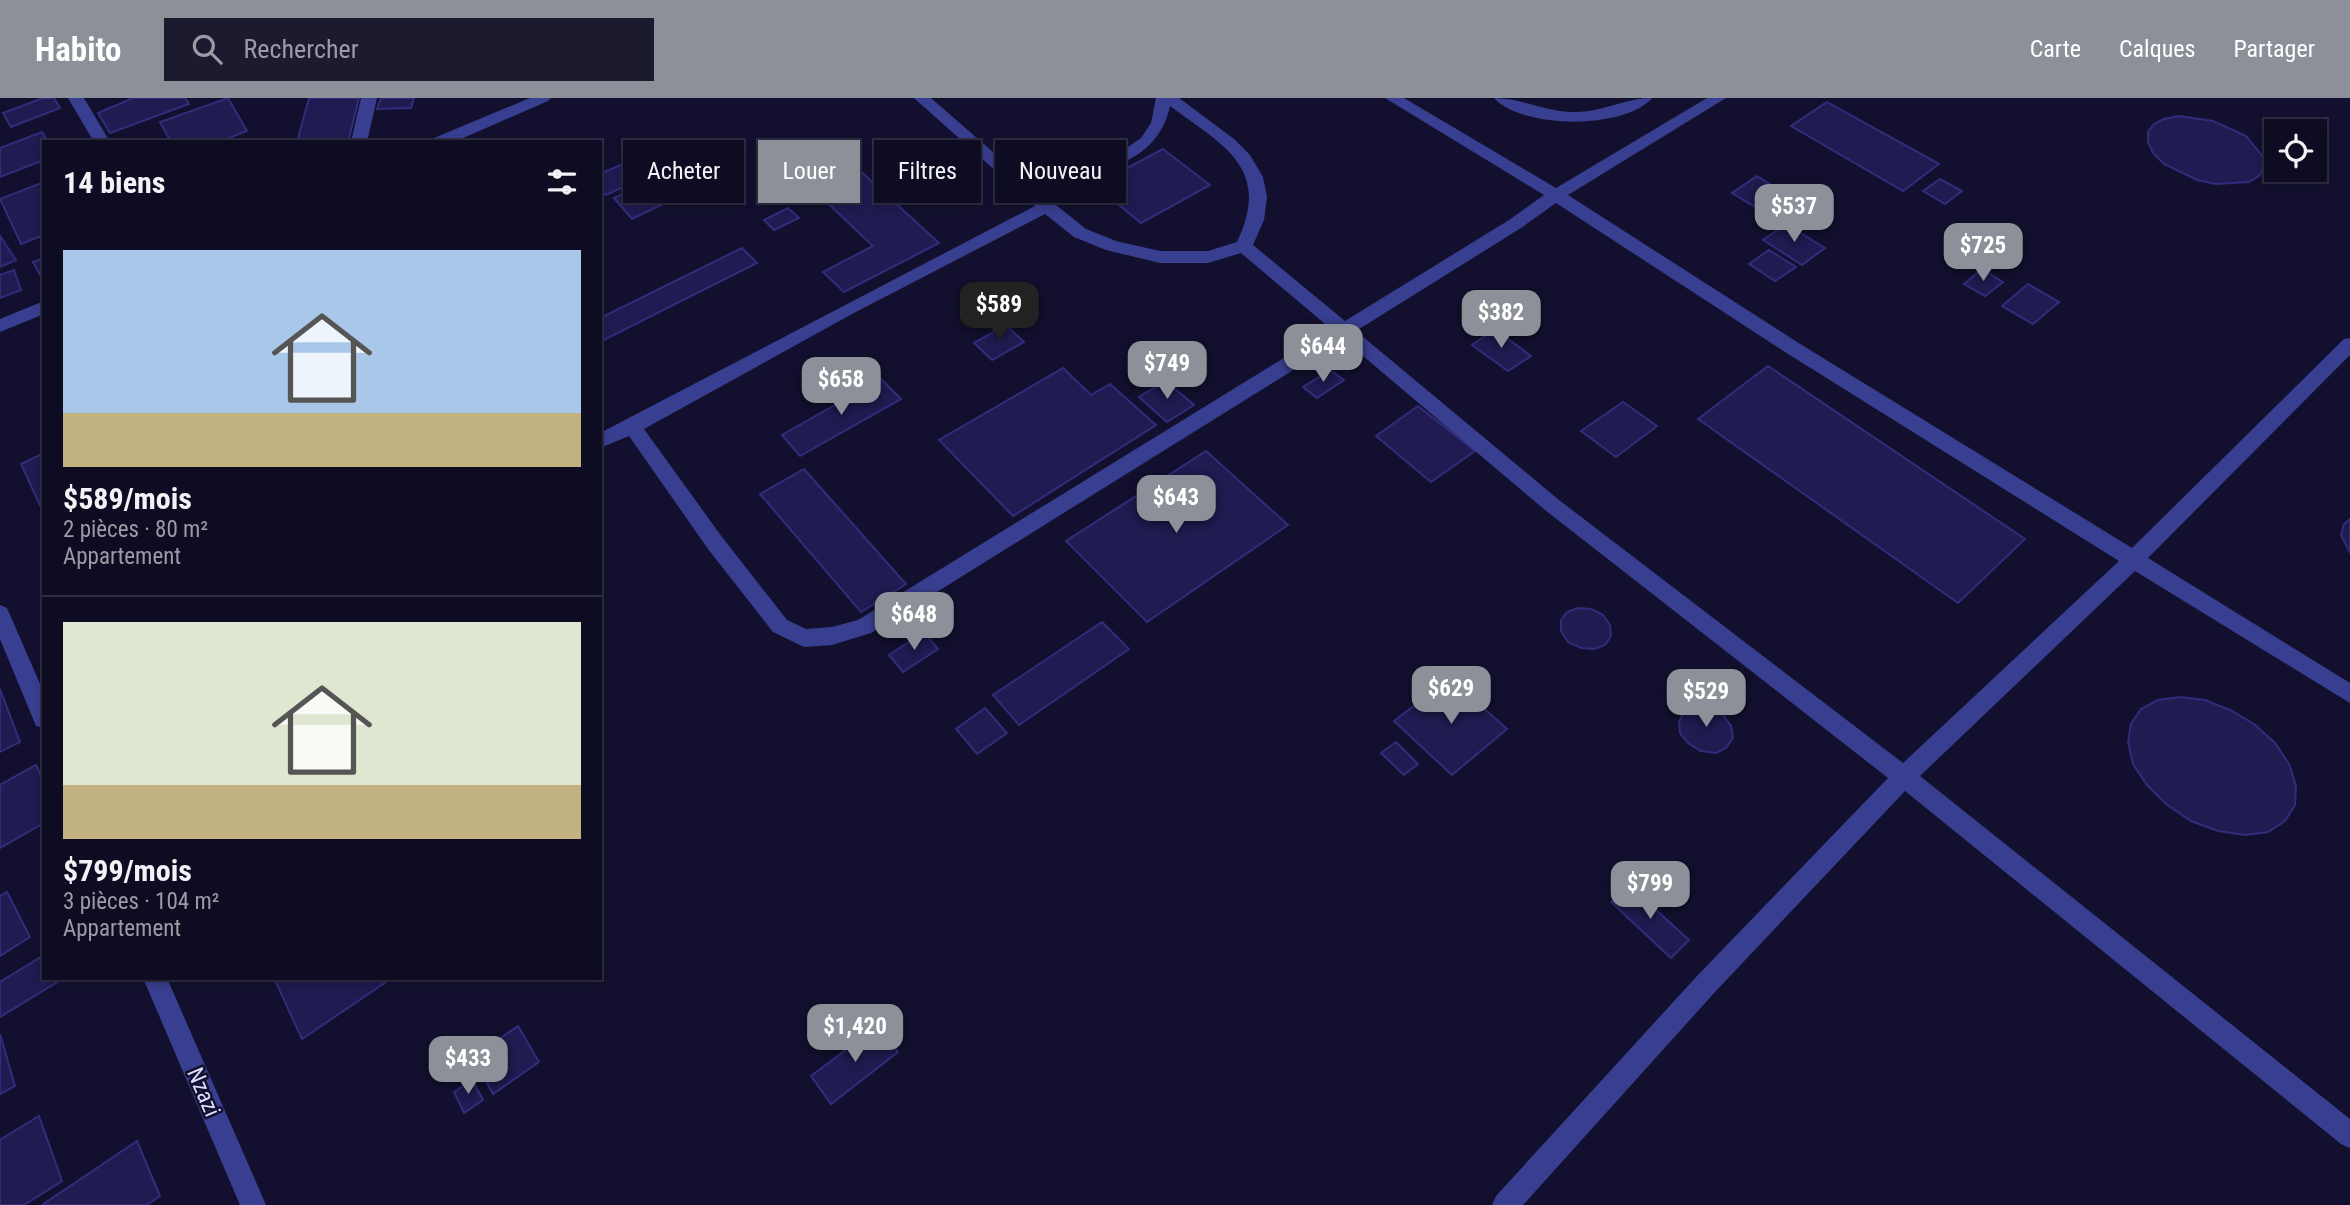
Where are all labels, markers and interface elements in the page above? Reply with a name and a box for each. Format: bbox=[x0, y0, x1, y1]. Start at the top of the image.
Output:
search box bbox=[164, 18, 654, 81]
text: Habito bbox=[35, 30, 122, 69]
icon: search bbox=[188, 30, 226, 68]
text: Rechercher bbox=[244, 34, 359, 64]
text: Carte bbox=[2030, 35, 2081, 63]
text: Calques bbox=[2119, 35, 2195, 63]
text: Partager bbox=[2233, 35, 2315, 63]
map controls bbox=[2264, 119, 2327, 182]
button: locate bbox=[2264, 119, 2327, 182]
chip: Acheter bbox=[623, 140, 744, 203]
chip: Louer bbox=[758, 140, 860, 203]
chip: Filtres bbox=[874, 140, 981, 203]
chip: Nouveau bbox=[995, 140, 1126, 203]
icon: filters bbox=[543, 163, 581, 201]
text: 14 biens bbox=[63, 165, 165, 200]
pin: $537 bbox=[1753, 184, 1835, 244]
text: $537 bbox=[1771, 193, 1817, 220]
pin: $725 bbox=[1942, 223, 2024, 283]
text: $725 bbox=[1960, 232, 2006, 259]
pin: $589 bbox=[958, 282, 1040, 342]
pin: $382 bbox=[1460, 290, 1542, 350]
text: $589 bbox=[976, 291, 1022, 318]
icon: home bbox=[259, 295, 385, 421]
text: $382 bbox=[1478, 299, 1524, 326]
pin: $644 bbox=[1282, 324, 1364, 384]
text: $644 bbox=[1300, 333, 1346, 360]
pin: $749 bbox=[1126, 342, 1208, 401]
text: $749 bbox=[1144, 350, 1190, 377]
pin: $658 bbox=[800, 358, 882, 417]
text: $658 bbox=[818, 366, 864, 393]
pin: $643 bbox=[1135, 476, 1217, 535]
text: $589/mois bbox=[63, 481, 192, 516]
text: $643 bbox=[1153, 484, 1199, 511]
text: 2 pièces · 80 m² bbox=[63, 516, 208, 543]
text: Appartement bbox=[63, 543, 181, 570]
pin: $648 bbox=[873, 592, 955, 652]
text: $648 bbox=[891, 601, 937, 628]
pin: $629 bbox=[1410, 666, 1492, 726]
icon: home bbox=[259, 667, 385, 793]
pin: $529 bbox=[1665, 670, 1747, 729]
text: $629 bbox=[1428, 675, 1474, 702]
text: $529 bbox=[1683, 678, 1729, 705]
text: $799/mois bbox=[63, 853, 192, 888]
pin: $799 bbox=[1609, 862, 1691, 921]
text: $799 bbox=[1627, 870, 1673, 897]
text: 3 pièces · 104 m² bbox=[63, 888, 219, 915]
text: Appartement bbox=[63, 915, 181, 942]
pin: $1,420 bbox=[798, 1004, 912, 1064]
text: $1,420 bbox=[823, 1013, 887, 1040]
pin: $433 bbox=[427, 1037, 509, 1096]
text: $433 bbox=[445, 1045, 491, 1072]
street label: Nzazi bbox=[181, 1064, 226, 1121]

